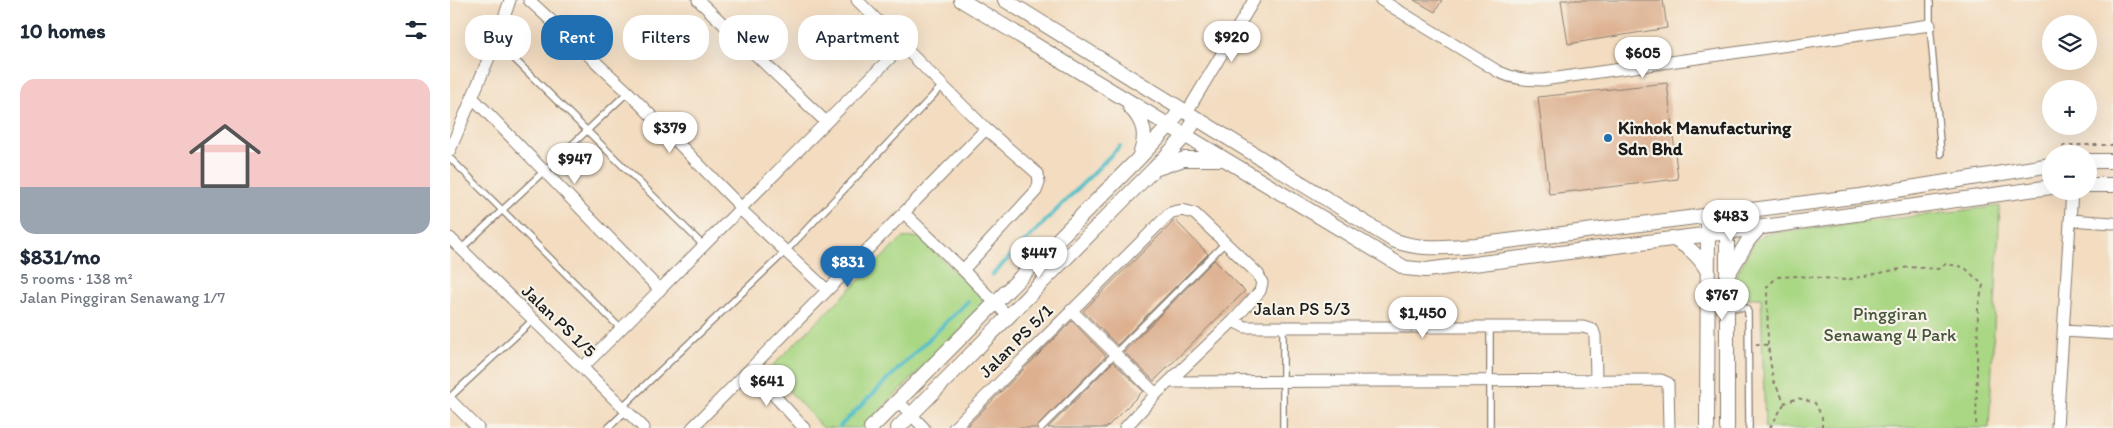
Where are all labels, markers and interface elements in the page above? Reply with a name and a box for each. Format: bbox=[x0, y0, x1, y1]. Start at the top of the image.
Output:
chip: Buy bbox=[465, 15, 531, 60]
chip: Rent bbox=[541, 15, 613, 60]
chip: Filters bbox=[623, 15, 709, 60]
chip: New bbox=[719, 15, 788, 60]
chip: Apartment bbox=[798, 15, 918, 60]
map controls bbox=[2042, 15, 2097, 200]
button: layers bbox=[2042, 15, 2097, 70]
icon: filters bbox=[402, 16, 430, 44]
text: 10 homes bbox=[20, 18, 106, 43]
pin: $920 bbox=[1202, 20, 1262, 63]
text: $920 bbox=[1215, 27, 1249, 46]
pin: $605 bbox=[1613, 36, 1673, 79]
text: $605 bbox=[1626, 43, 1660, 62]
button: + bbox=[2042, 80, 2097, 135]
icon: home bbox=[180, 111, 270, 201]
pin: $379 bbox=[640, 112, 700, 154]
place label: Kinhok Manufacturing Sdn Bhd bbox=[1618, 117, 1792, 160]
text: $379 bbox=[653, 118, 687, 137]
marker: Kinhok Manufacturing Sdn Bhd bbox=[1602, 132, 1614, 144]
pin: $947 bbox=[545, 142, 605, 185]
button: − bbox=[2042, 145, 2097, 200]
text: $947 bbox=[558, 149, 592, 168]
pin: $483 bbox=[1701, 200, 1761, 242]
text: $483 bbox=[1713, 206, 1749, 225]
pin: $447 bbox=[1009, 236, 1069, 279]
text: $447 bbox=[1021, 243, 1057, 262]
text: $831/mo bbox=[20, 244, 101, 269]
pin: $831 bbox=[818, 246, 878, 288]
text: $831 bbox=[831, 252, 865, 271]
text: 5 rooms · 138 m² bbox=[20, 269, 133, 288]
pin: $767 bbox=[1692, 278, 1752, 321]
street label: Jalan PS 1/5 bbox=[517, 280, 601, 362]
text: $767 bbox=[1706, 285, 1738, 304]
text: Jalan Pinggiran Senawang 1/7 bbox=[20, 288, 225, 307]
pin: $1,450 bbox=[1382, 296, 1464, 339]
street label: Jalan PS 5/3 bbox=[1254, 298, 1351, 320]
street label: Jalan PS 5/1 bbox=[975, 300, 1057, 382]
text: $1,450 bbox=[1399, 303, 1447, 322]
park label: Pinggiran Senawang 4 Park bbox=[1824, 303, 1957, 346]
pin: $641 bbox=[737, 364, 797, 407]
text: $641 bbox=[750, 371, 784, 390]

